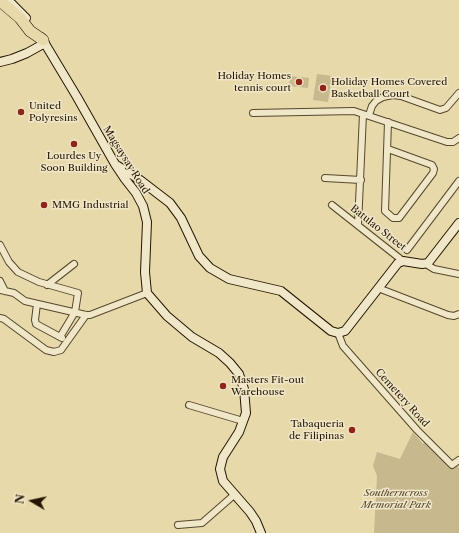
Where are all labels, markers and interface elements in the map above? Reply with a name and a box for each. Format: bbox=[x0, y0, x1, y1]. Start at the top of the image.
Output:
place label: Holiday Homes tennis court bbox=[217, 70, 291, 94]
place label: Holiday Homes Covered Basketball Court bbox=[331, 76, 447, 100]
marker: Holiday Homes tennis court bbox=[294, 77, 304, 87]
marker: Holiday Homes Covered Basketball Court bbox=[318, 83, 328, 93]
place label: United Polyresins bbox=[29, 100, 78, 124]
marker: United Polyresins bbox=[16, 107, 26, 117]
street label: Magsaysay Road bbox=[100, 124, 152, 196]
marker: Lourdes Uy Soon Building bbox=[69, 139, 79, 149]
place label: Lourdes Uy Soon Building bbox=[40, 150, 108, 174]
place label: MMG Industrial bbox=[52, 199, 128, 211]
marker: MMG Industrial bbox=[39, 200, 49, 210]
street label: Batulao Street bbox=[348, 203, 408, 253]
street label: Cemetery Road bbox=[373, 366, 431, 430]
place label: Masters Fit-out Warehouse bbox=[231, 374, 304, 398]
marker: Masters Fit-out Warehouse bbox=[218, 381, 228, 391]
place label: Tabaqueria de Filipinas bbox=[289, 418, 344, 442]
marker: Tabaqueria de Filipinas bbox=[347, 425, 357, 435]
north arrow bbox=[12, 481, 52, 521]
park label: Southerncross Memorial Park bbox=[361, 487, 431, 510]
text: N bbox=[12, 493, 28, 505]

